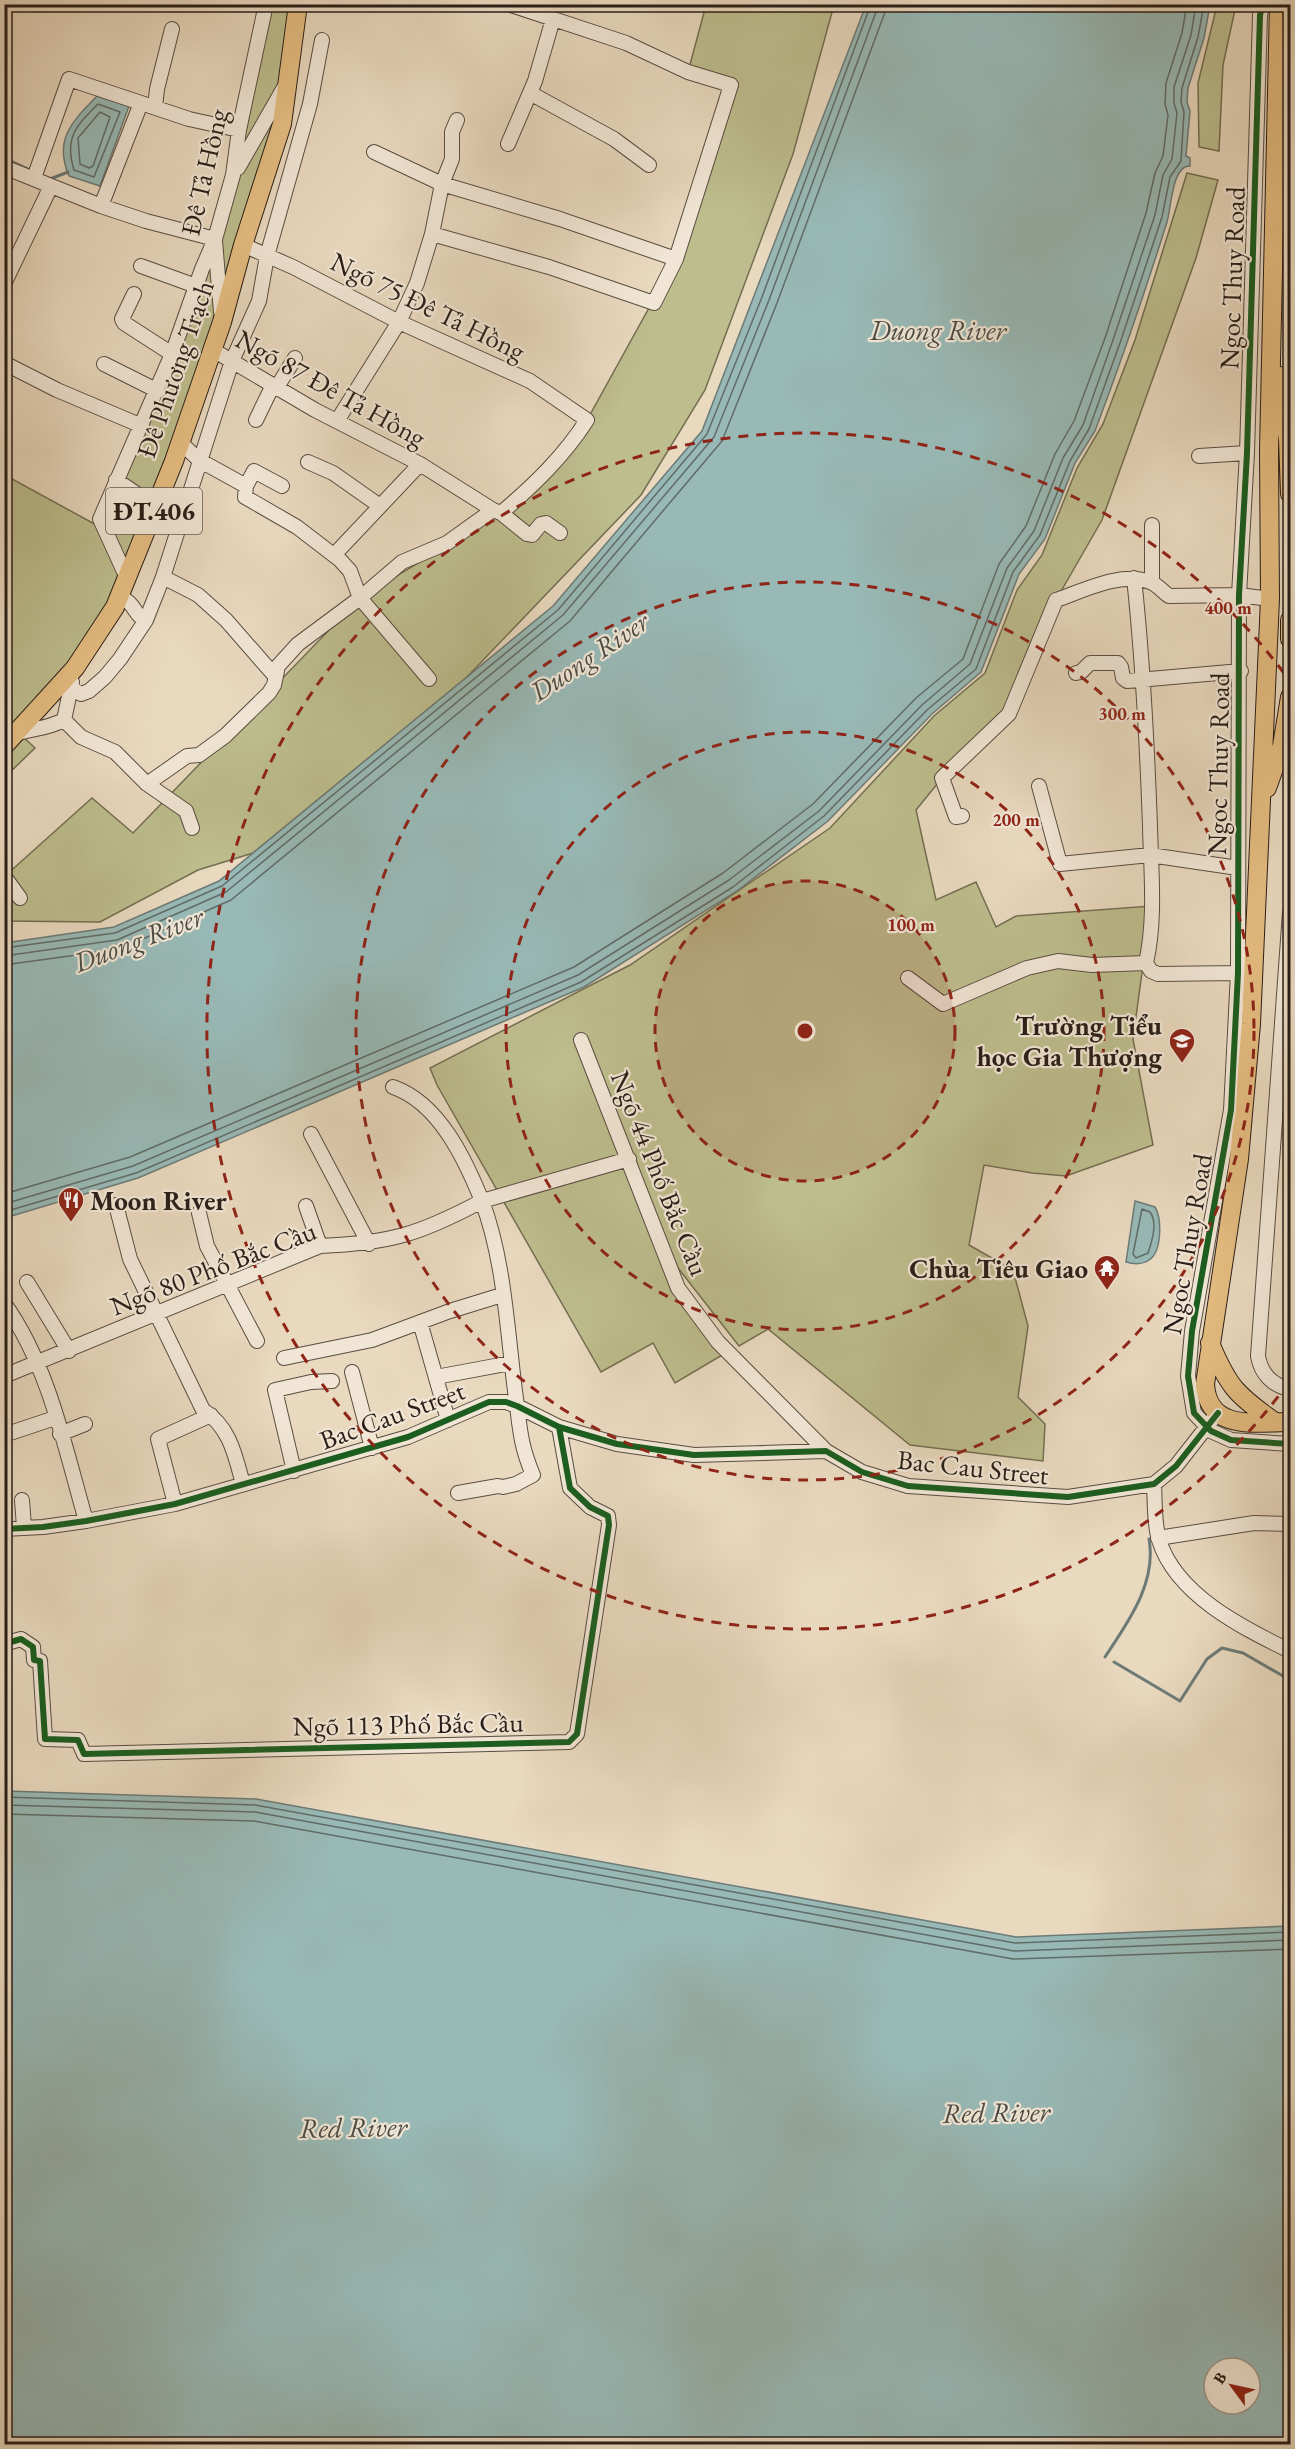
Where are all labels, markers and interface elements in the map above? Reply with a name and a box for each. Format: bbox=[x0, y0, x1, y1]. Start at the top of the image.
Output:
street label: Đê Tả Hồng bbox=[172, 105, 236, 239]
street label: Ngoc Thuy Road bbox=[1211, 186, 1253, 370]
street label: Ngõ 75 Đê Tả Hồng bbox=[325, 244, 531, 368]
street label: Đê Phương Trạch bbox=[128, 276, 222, 462]
water label: Duong River bbox=[869, 312, 1008, 348]
street label: Ngõ 87 Đê Tả Hồng bbox=[230, 321, 432, 455]
road number: ĐT.406 bbox=[106, 488, 202, 534]
text: 400 m bbox=[1204, 596, 1252, 619]
water label: Duong River bbox=[522, 602, 657, 710]
street label: Ngoc Thuy Road bbox=[1199, 672, 1237, 856]
text: 300 m bbox=[1098, 702, 1146, 725]
text: 200 m bbox=[992, 808, 1040, 831]
water label: Duong River bbox=[67, 897, 209, 981]
text: 100 m bbox=[887, 913, 935, 936]
place label: Trường Tiểu học Gia Thượng bbox=[977, 1008, 1162, 1074]
centre of rings bbox=[795, 1021, 815, 1041]
school or university icon: Trường Tiểu học Gia Thượng bbox=[1167, 1026, 1197, 1064]
street label: Ngõ 44 Phố Bắc Cầu bbox=[603, 1065, 717, 1281]
street label: Ngoc Thuy Road bbox=[1154, 1151, 1220, 1337]
place label: Moon River bbox=[90, 1183, 227, 1218]
restaurant icon: Moon River bbox=[56, 1185, 86, 1223]
street label: Ngõ 80 Phố Bắc Cầu bbox=[105, 1213, 321, 1323]
place label: Chùa Tiêu Giao bbox=[909, 1251, 1088, 1286]
temple icon: Chùa Tiêu Giao bbox=[1092, 1253, 1122, 1291]
street label: Bac Cau Street bbox=[315, 1372, 470, 1457]
street label: Bac Cau Street bbox=[896, 1442, 1051, 1492]
street label: Ngõ 113 Phố Bắc Cầu bbox=[292, 1704, 524, 1744]
water label: Red River bbox=[942, 2093, 1052, 2131]
water label: Red River bbox=[299, 2108, 409, 2146]
north arrow bbox=[1202, 2356, 1262, 2416]
text: B bbox=[1208, 2368, 1231, 2388]

